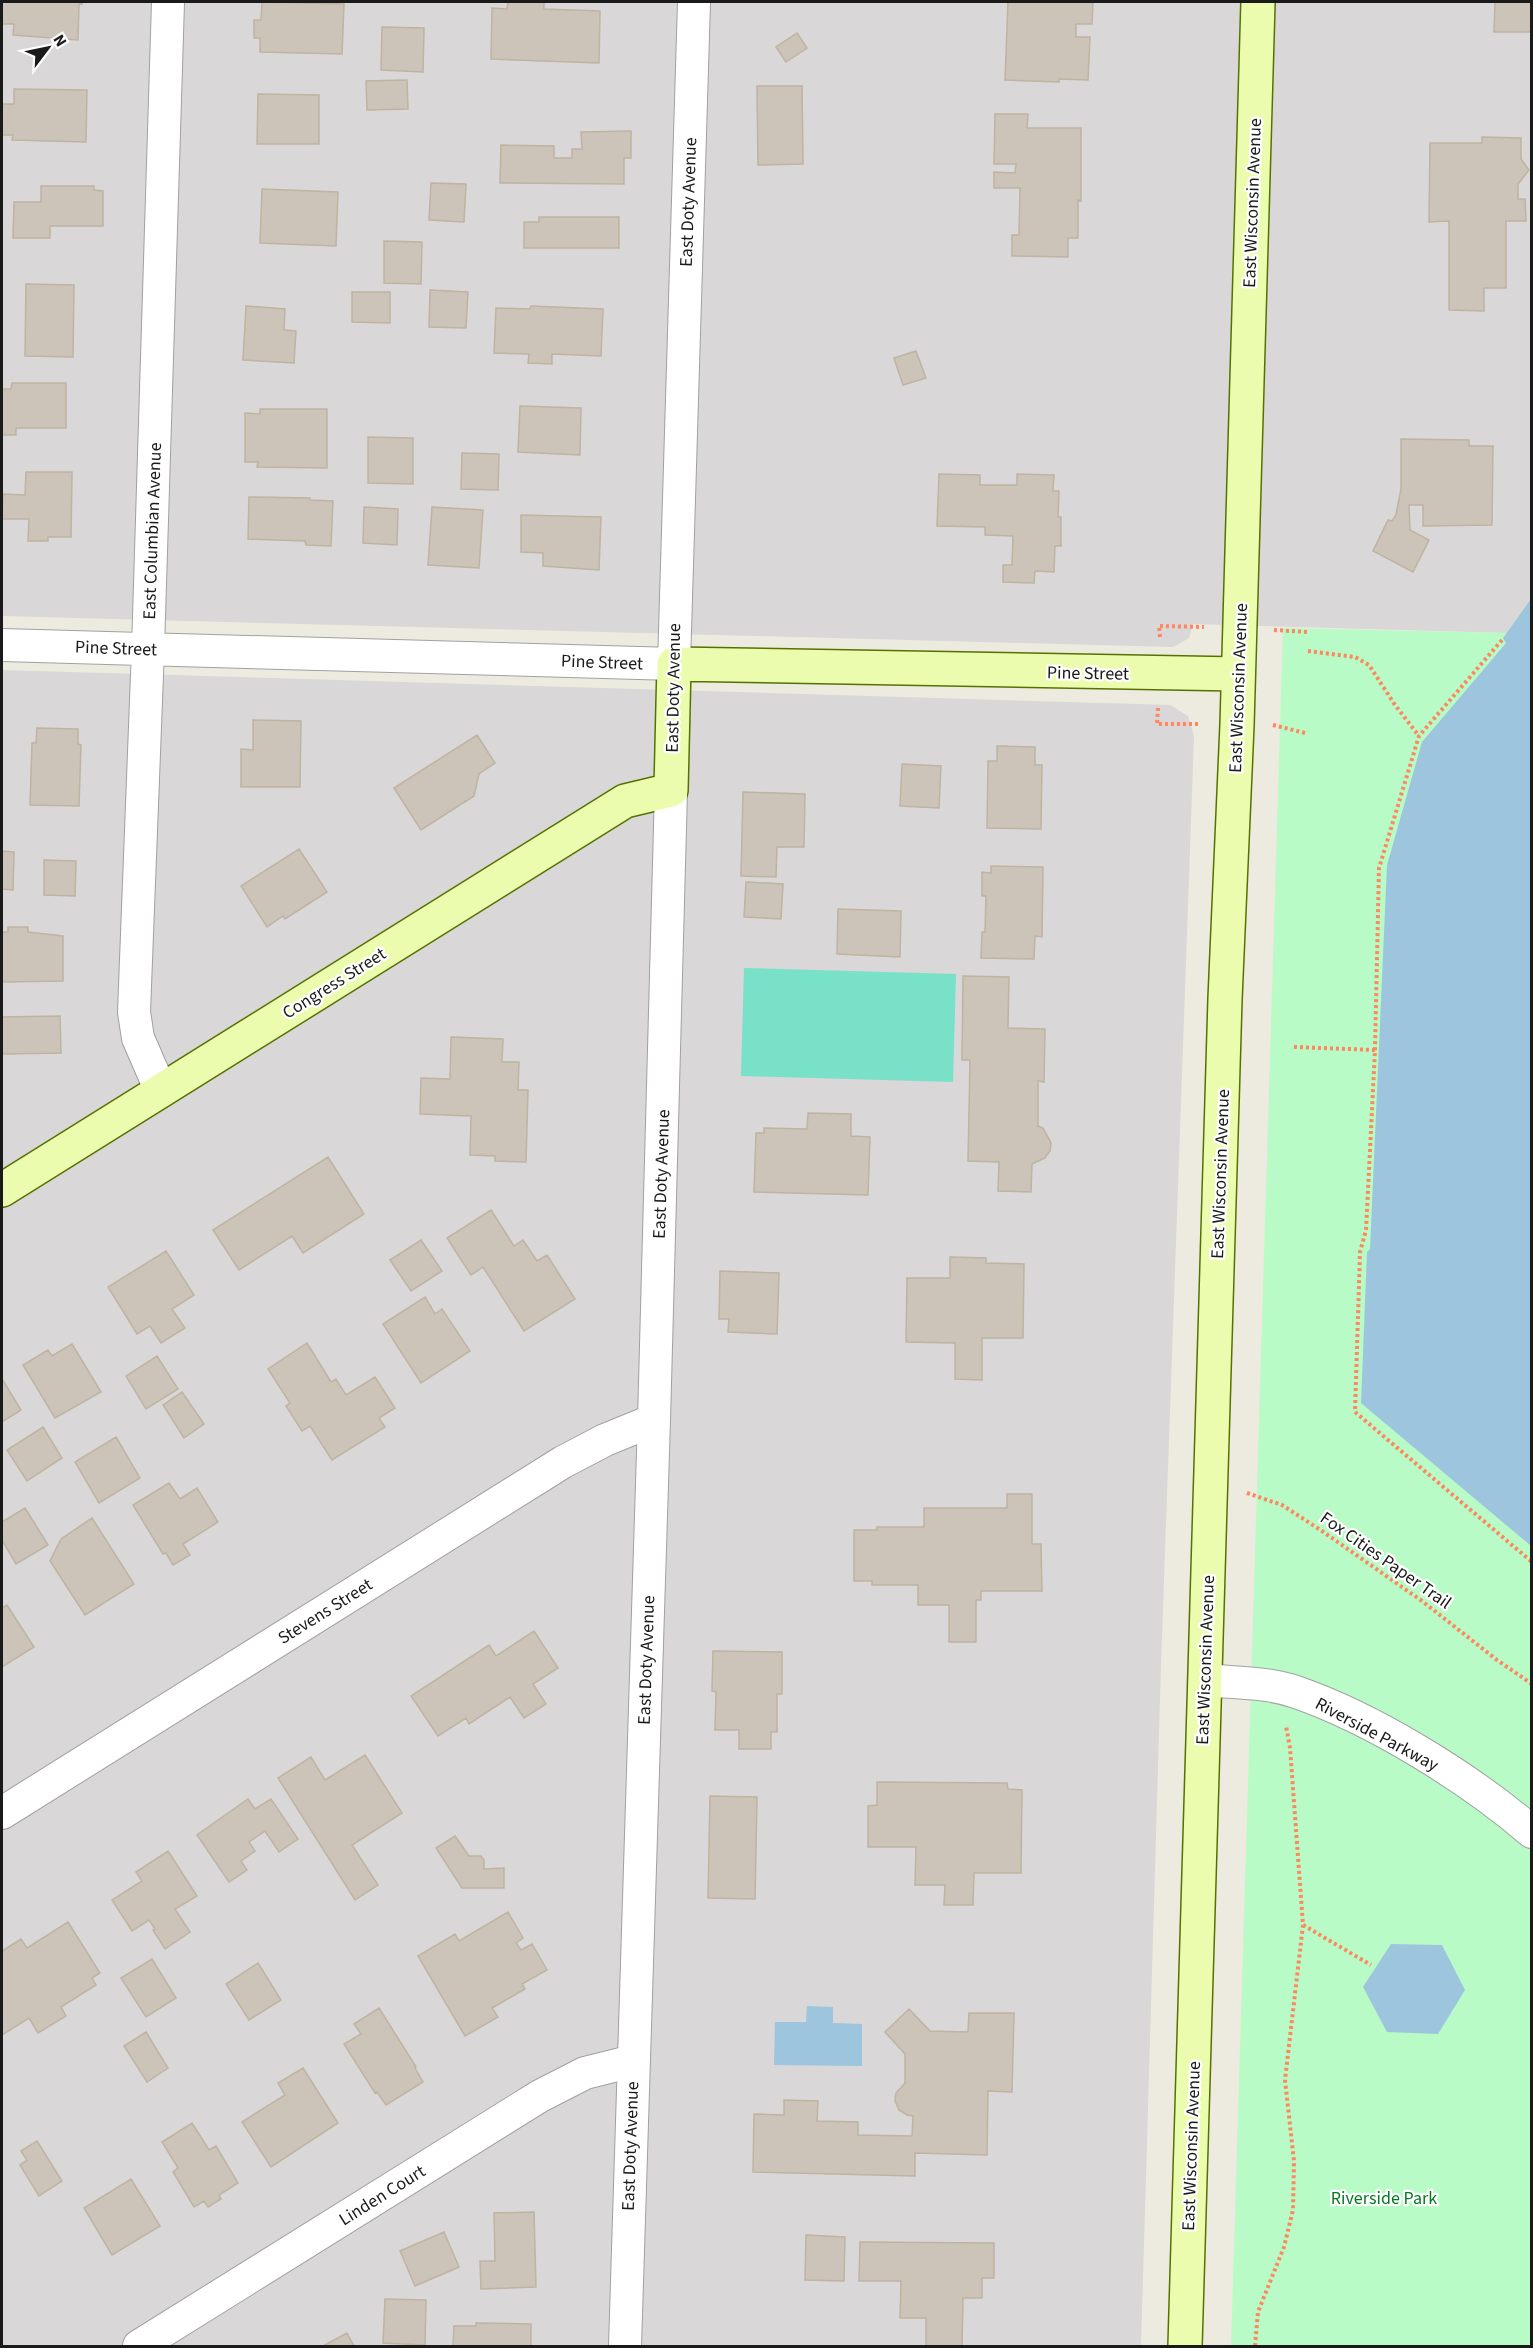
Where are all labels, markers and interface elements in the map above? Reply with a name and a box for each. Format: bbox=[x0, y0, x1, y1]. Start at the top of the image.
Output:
north arrow bbox=[18, 18, 78, 78]
text: N bbox=[48, 30, 72, 51]
street label: East Wisconsin Avenue bbox=[1237, 118, 1268, 288]
street label: East Doty Avenue bbox=[674, 137, 703, 267]
street label: East Columbian Avenue bbox=[137, 442, 168, 620]
street label: East Wisconsin Avenue bbox=[1223, 603, 1254, 773]
street label: East Doty Avenue bbox=[660, 623, 687, 753]
street label: Pine Street bbox=[75, 635, 157, 662]
street label: Pine Street bbox=[561, 649, 643, 676]
street label: Pine Street bbox=[1047, 660, 1129, 687]
street label: Congress Street bbox=[278, 942, 391, 1025]
street label: East Wisconsin Avenue bbox=[1205, 1089, 1236, 1259]
street label: East Doty Avenue bbox=[647, 1109, 676, 1239]
street label: Fox Cities Paper Trail bbox=[1315, 1506, 1456, 1615]
street label: Stevens Street bbox=[273, 1572, 377, 1650]
street label: East Wisconsin Avenue bbox=[1190, 1575, 1221, 1745]
street label: East Doty Avenue bbox=[632, 1595, 661, 1725]
street label: Riverside Parkway bbox=[1311, 1691, 1443, 1778]
street label: East Wisconsin Avenue bbox=[1176, 2061, 1207, 2231]
street label: East Doty Avenue bbox=[616, 2081, 645, 2211]
street label: Linden Court bbox=[334, 2159, 430, 2232]
park label: Riverside Park bbox=[1331, 2186, 1437, 2211]

